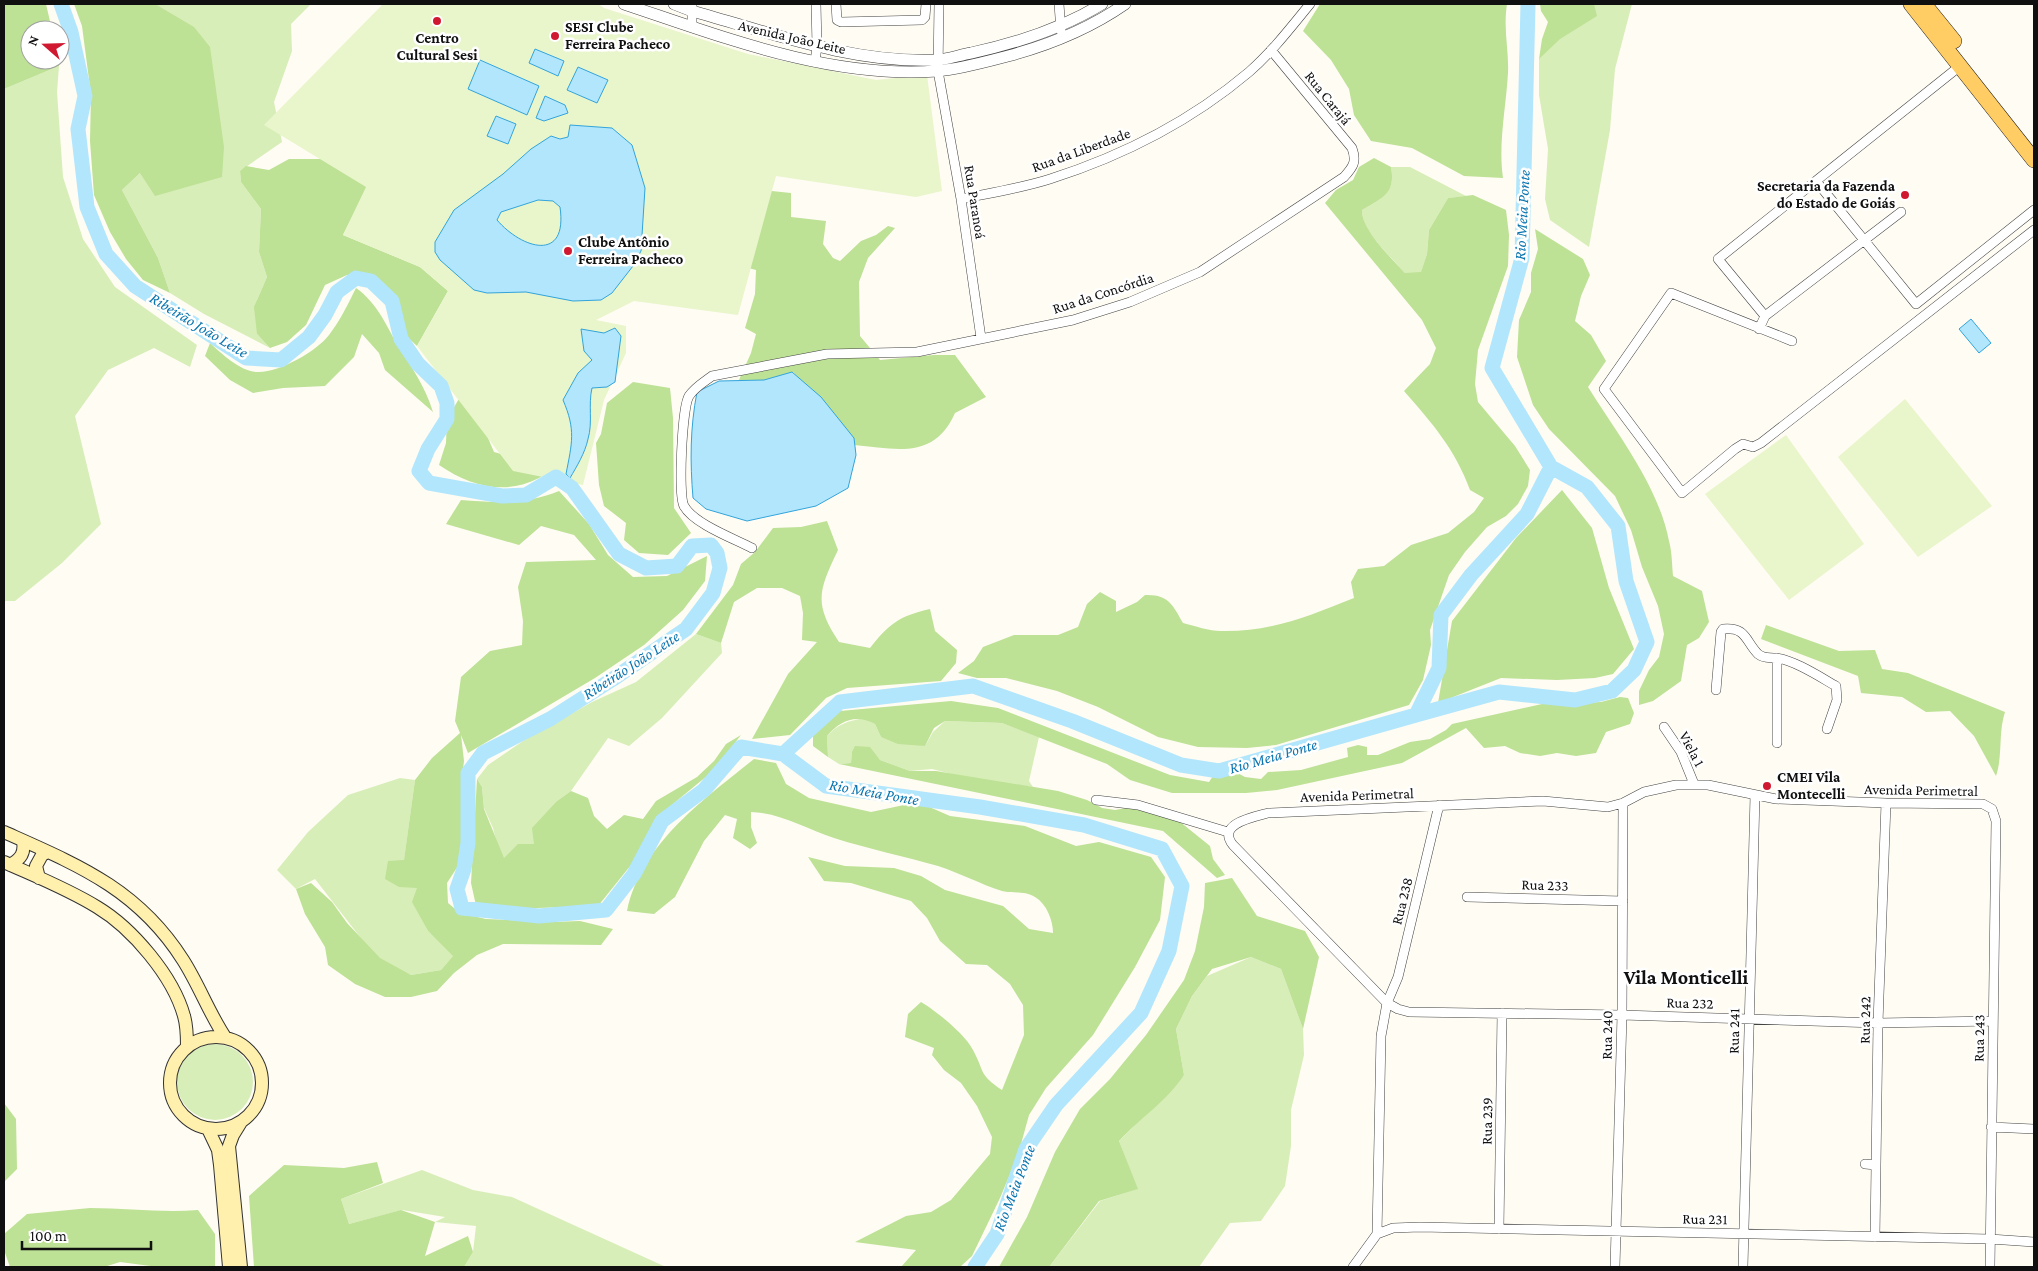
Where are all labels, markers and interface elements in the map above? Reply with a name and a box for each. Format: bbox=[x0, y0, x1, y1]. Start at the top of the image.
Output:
marker: Centro Cultural Sesi bbox=[431, 15, 443, 27]
street label: Avenida João Leite bbox=[737, 17, 848, 58]
place label: SESI Clube Ferreira Pacheco bbox=[565, 19, 671, 52]
north arrow bbox=[20, 20, 70, 70]
place label: Centro Cultural Sesi bbox=[396, 30, 478, 63]
marker: SESI Clube Ferreira Pacheco bbox=[549, 30, 561, 42]
text: N bbox=[24, 33, 42, 48]
street label: Rua Carajá bbox=[1301, 68, 1354, 129]
street label: Rua da Liberdade bbox=[1030, 125, 1133, 175]
street label: Rua Paranoá bbox=[961, 164, 989, 240]
water label: Rio Meia Ponte bbox=[1511, 169, 1533, 261]
place label: Secretaria da Fazenda do Estado de Goiás bbox=[1757, 178, 1896, 211]
marker: Secretaria da Fazenda do Estado de Goiás bbox=[1899, 189, 1911, 201]
place label: Clube Antônio Ferreira Pacheco bbox=[578, 234, 684, 267]
marker: Clube Antônio Ferreira Pacheco bbox=[562, 245, 574, 257]
street label: Rua da Concórdia bbox=[1051, 269, 1156, 317]
water label: Ribeirão João Leite bbox=[146, 289, 251, 362]
water label: Ribeirão João Leite bbox=[580, 628, 683, 703]
street label: Viela 1 bbox=[1676, 729, 1708, 769]
water label: Rio Meia Ponte bbox=[1227, 735, 1319, 777]
place label: CMEI Vila Montecelli bbox=[1777, 769, 1846, 802]
water label: Rio Meia Ponte bbox=[828, 776, 920, 808]
marker: CMEI Vila Montecelli bbox=[1761, 780, 1773, 792]
street label: Avenida Perimetral bbox=[1864, 781, 1978, 799]
street label: Avenida Perimetral bbox=[1300, 785, 1414, 805]
street label: Rua 238 bbox=[1388, 876, 1416, 926]
street label: Rua 233 bbox=[1521, 876, 1569, 894]
district label: Vila Monticelli bbox=[1623, 966, 1749, 988]
street label: Rua 232 bbox=[1666, 994, 1714, 1012]
street label: Rua 242 bbox=[1857, 996, 1873, 1044]
street label: Rua 241 bbox=[1726, 1008, 1742, 1054]
street label: Rua 240 bbox=[1599, 1010, 1615, 1060]
street label: Rua 243 bbox=[1971, 1014, 1987, 1062]
street label: Rua 239 bbox=[1479, 1097, 1495, 1145]
water label: Rio Meia Ponte bbox=[990, 1143, 1038, 1233]
street label: Rua 231 bbox=[1682, 1211, 1728, 1227]
scale bar bbox=[22, 1218, 151, 1250]
text: 100 m bbox=[30, 1228, 67, 1244]

